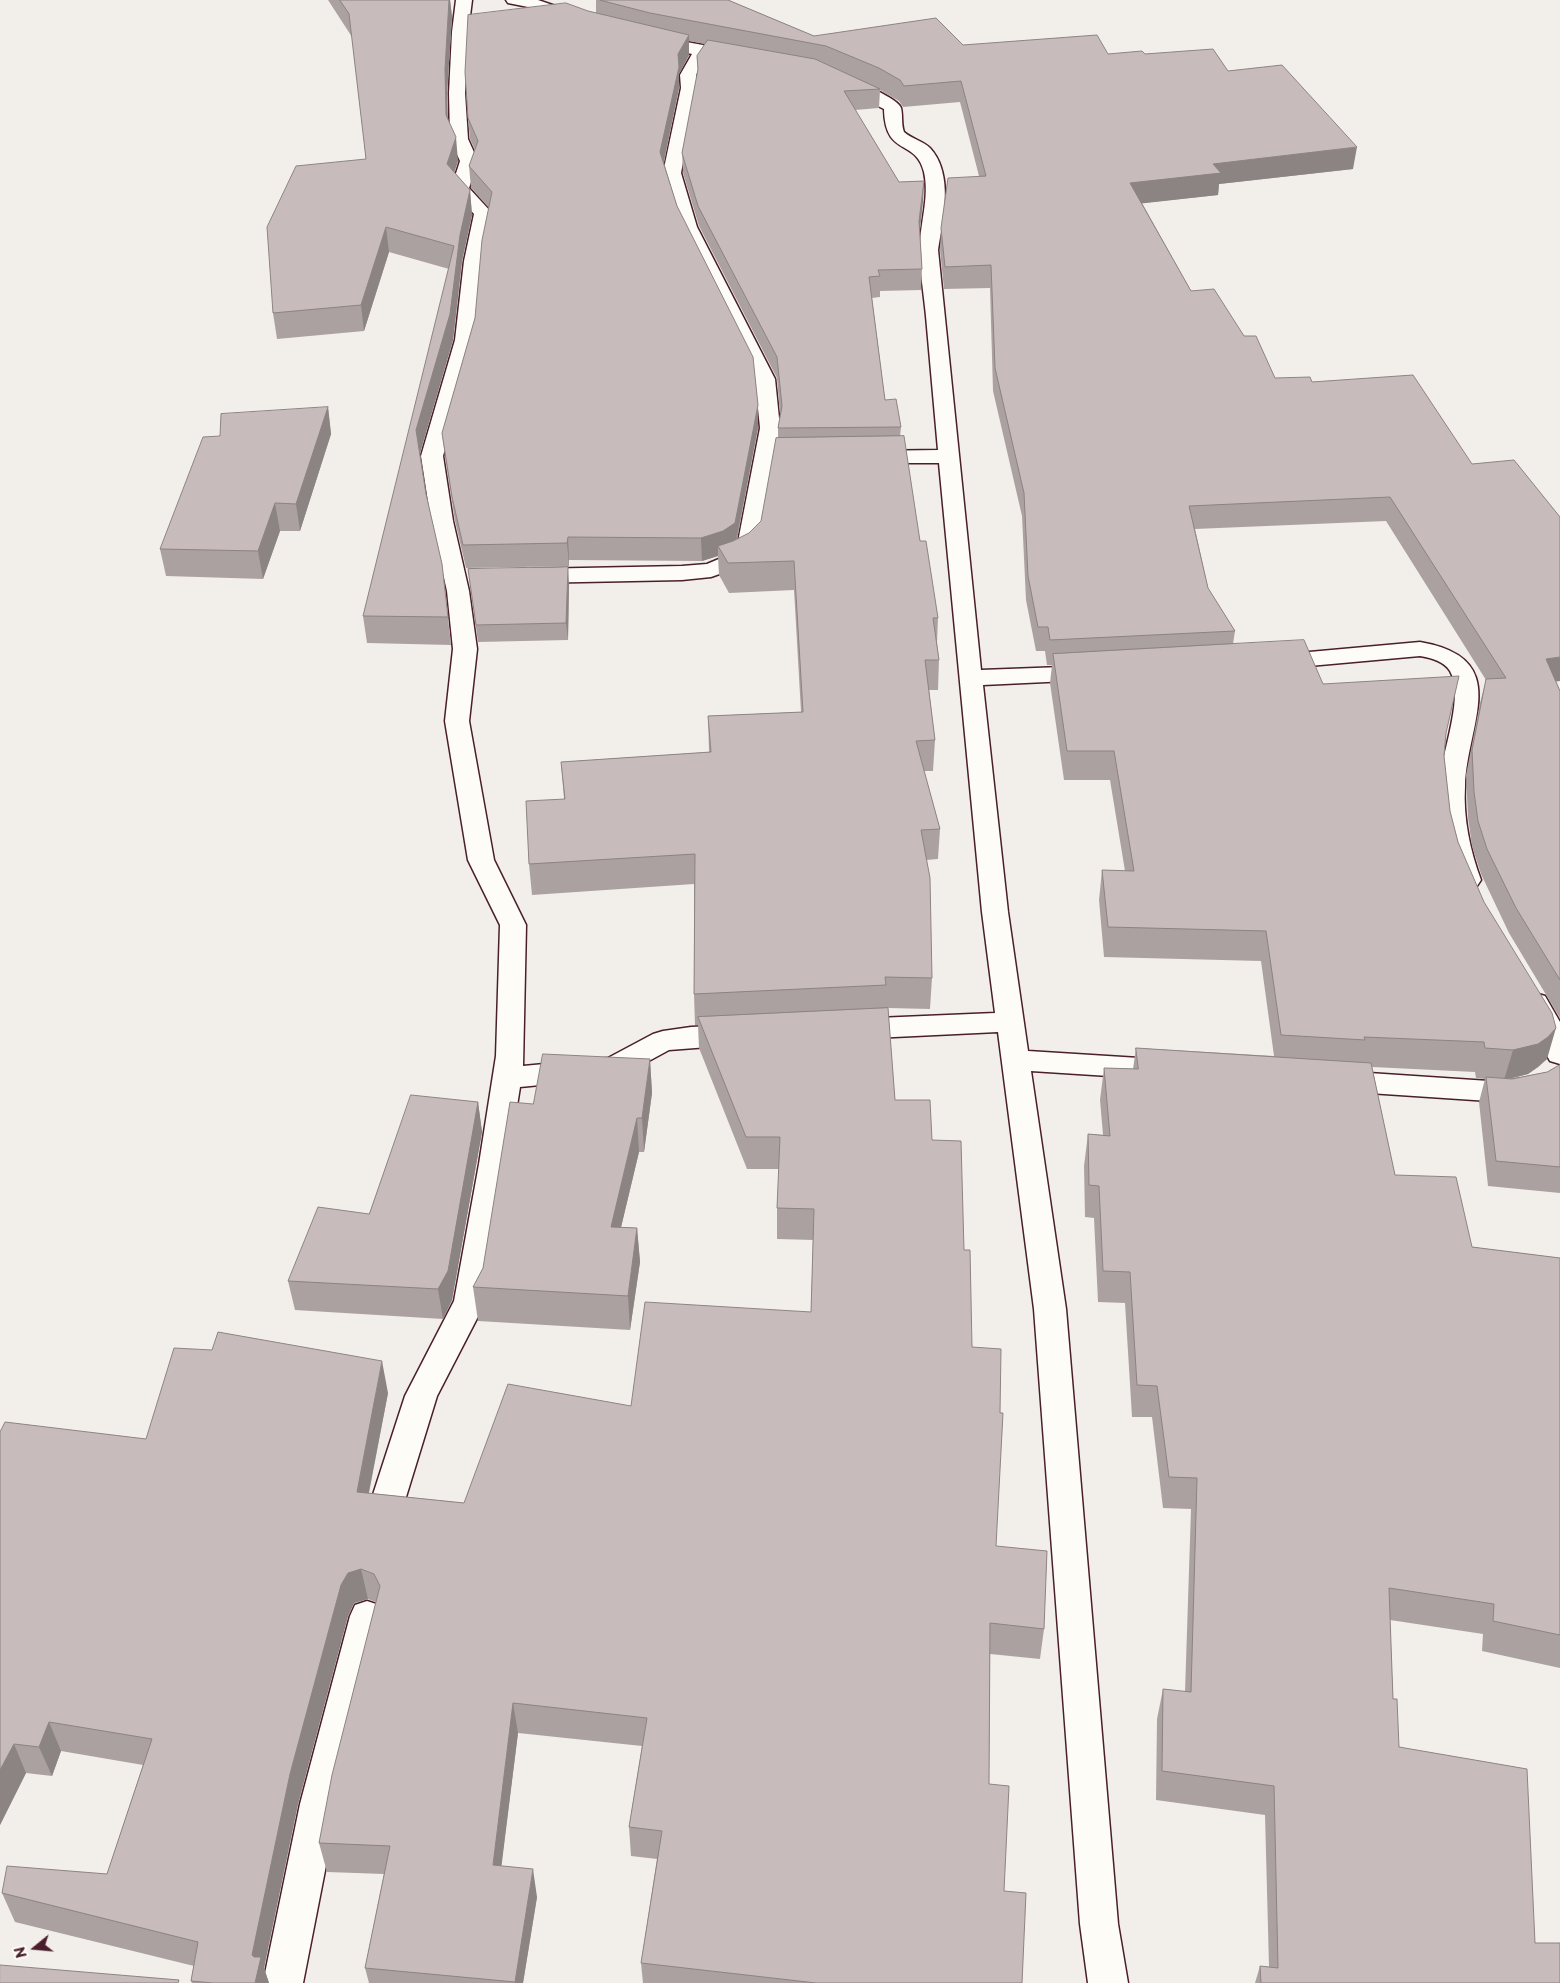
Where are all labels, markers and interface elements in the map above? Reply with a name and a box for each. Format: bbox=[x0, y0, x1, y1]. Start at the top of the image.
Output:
north arrow bbox=[10, 1923, 60, 1973]
text: N bbox=[9, 1944, 32, 1961]

